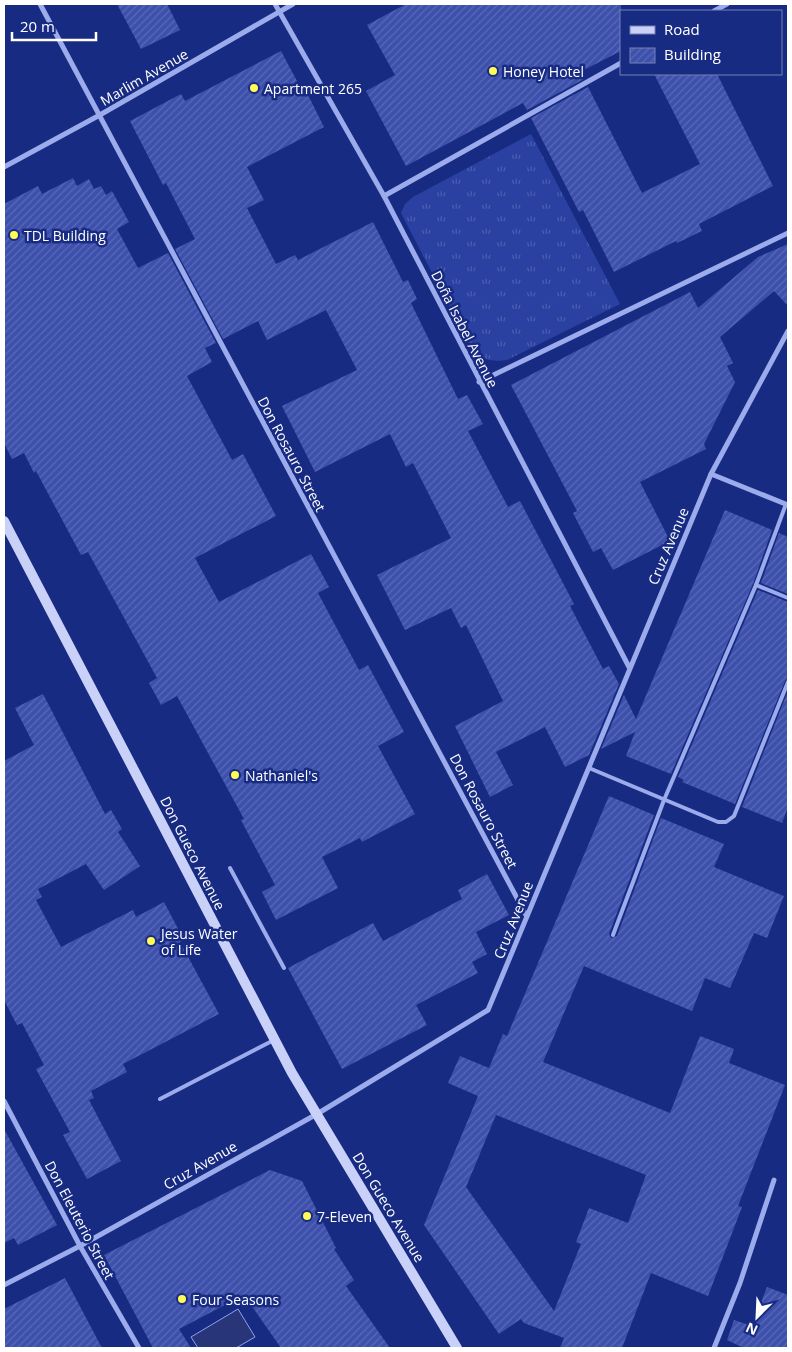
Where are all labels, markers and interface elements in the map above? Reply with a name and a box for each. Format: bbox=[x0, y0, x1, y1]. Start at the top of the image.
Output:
scale bar bbox=[12, 10, 96, 42]
legend bbox=[620, 10, 782, 75]
text: 20 m bbox=[20, 16, 55, 36]
text: Road bbox=[664, 19, 700, 39]
street label: Marlim Avenue bbox=[97, 44, 192, 110]
text: Building bbox=[664, 44, 721, 64]
place label: Honey Hotel bbox=[503, 62, 584, 81]
marker: Honey Hotel bbox=[487, 65, 499, 77]
place label: Apartment 265 bbox=[264, 79, 362, 98]
marker: Apartment 265 bbox=[248, 82, 260, 94]
place label: TDL Building bbox=[24, 226, 106, 245]
marker: TDL Building bbox=[8, 229, 20, 241]
street label: Doña Isabel Avenue bbox=[427, 267, 503, 391]
street label: Don Rosauro Street bbox=[254, 393, 330, 515]
street label: Cruz Avenue bbox=[643, 504, 693, 587]
street label: Don Rosauro Street bbox=[446, 750, 522, 872]
place label: Nathaniel's bbox=[245, 766, 318, 785]
marker: Nathaniel's bbox=[229, 769, 241, 781]
street label: Don Gueco Avenue bbox=[156, 793, 230, 913]
street label: Cruz Avenue bbox=[489, 878, 537, 962]
place label: Jesus Water of Life bbox=[159, 924, 238, 959]
marker: Jesus Water of Life bbox=[145, 935, 157, 947]
street label: Cruz Avenue bbox=[160, 1136, 240, 1194]
street label: Don Gueco Avenue bbox=[349, 1149, 429, 1266]
street label: Don Eleuterio Street bbox=[41, 1157, 119, 1283]
place label: 7-Eleven bbox=[317, 1207, 372, 1226]
marker: 7-Eleven bbox=[301, 1210, 313, 1222]
place label: Four Seasons bbox=[192, 1290, 280, 1309]
north arrow bbox=[732, 1292, 782, 1342]
marker: Four Seasons bbox=[176, 1293, 188, 1305]
text: N bbox=[742, 1318, 761, 1340]

